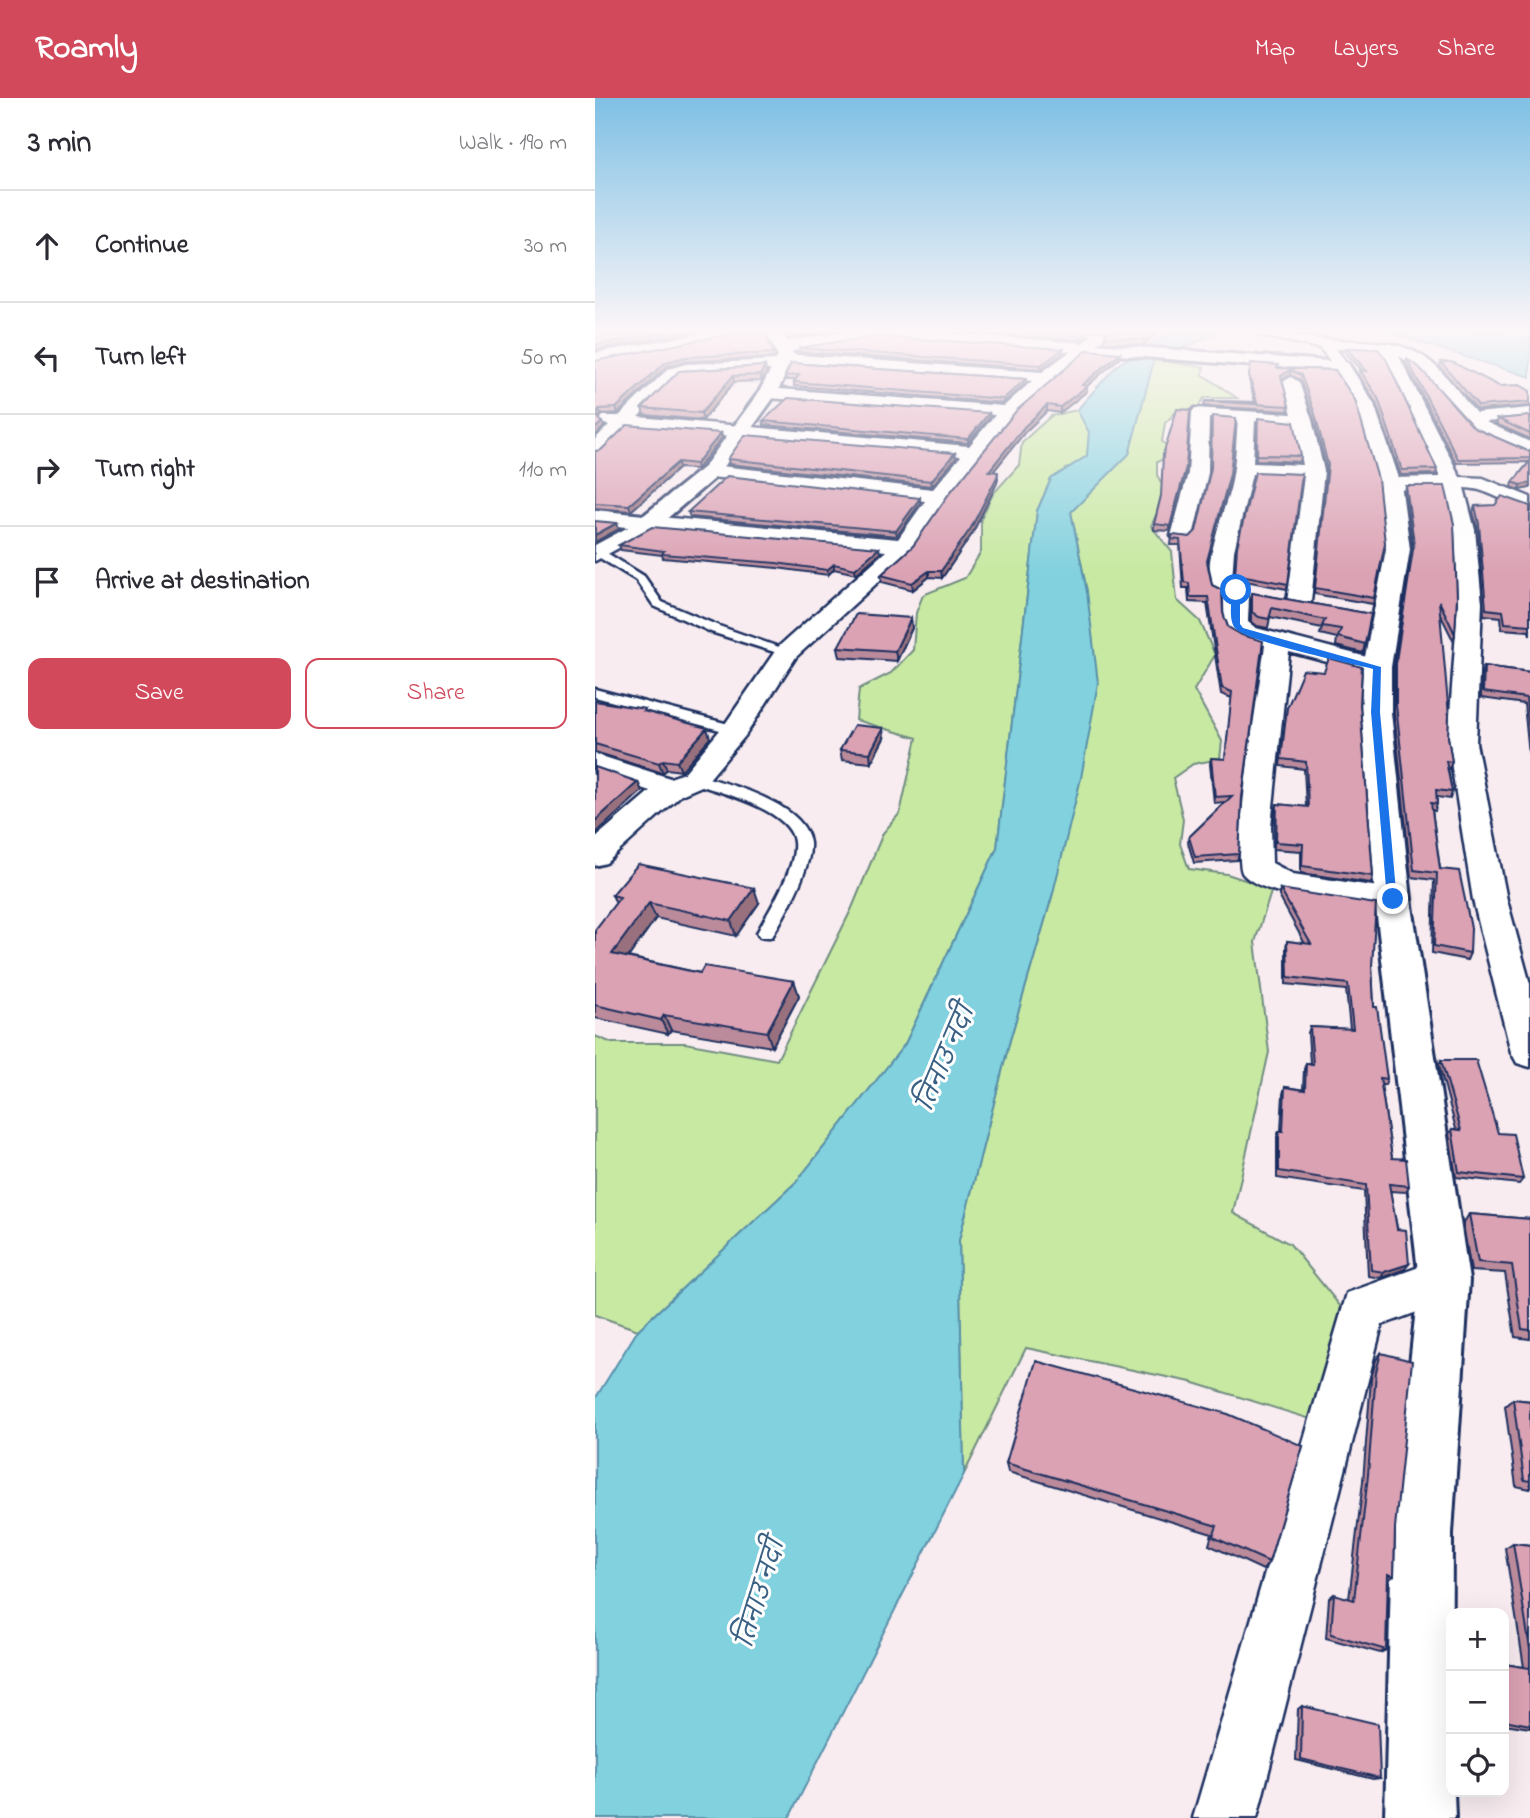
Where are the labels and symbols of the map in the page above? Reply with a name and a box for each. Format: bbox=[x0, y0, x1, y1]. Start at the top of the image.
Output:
route start bbox=[1220, 574, 1251, 605]
route end bbox=[1377, 883, 1408, 914]
water label: तिनाउ नदी bbox=[905, 994, 987, 1117]
water label: तिनाउ नदी bbox=[725, 1529, 797, 1653]

